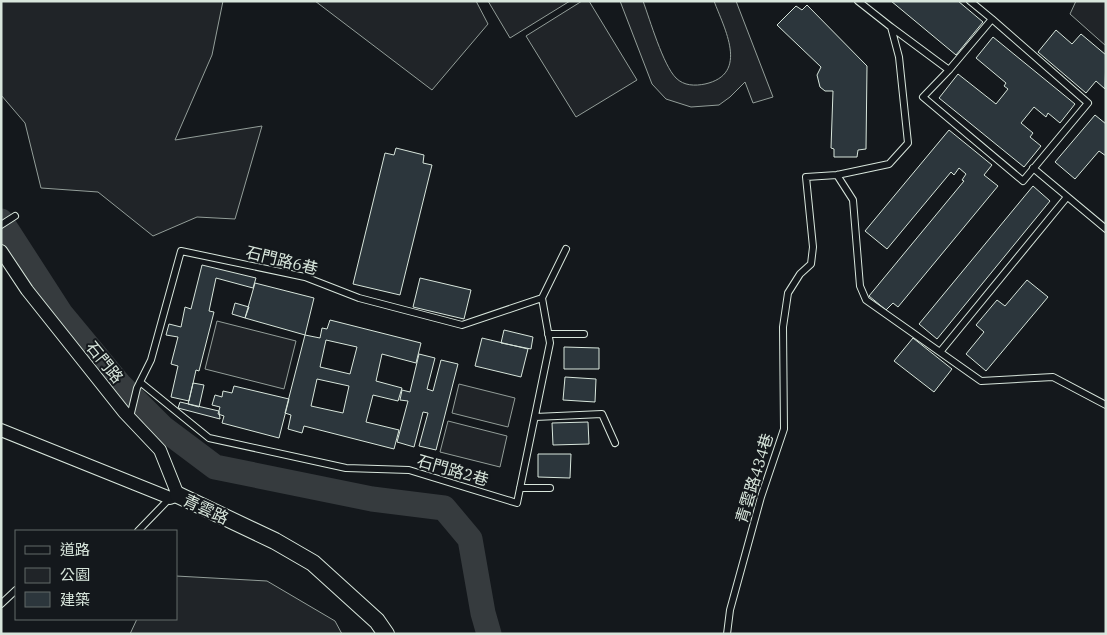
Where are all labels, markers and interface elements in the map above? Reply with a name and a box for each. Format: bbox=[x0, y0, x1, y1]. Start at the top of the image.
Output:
street label: 石門路6巷 bbox=[244, 241, 320, 279]
street label: 石門路 bbox=[82, 337, 128, 387]
street label: 青雲路434巷 bbox=[731, 431, 777, 525]
street label: 石門路2巷 bbox=[415, 450, 491, 490]
street label: 青雲路 bbox=[180, 490, 232, 528]
legend bbox=[15, 530, 178, 620]
text: 道路 bbox=[60, 540, 90, 559]
text: 公園 bbox=[60, 565, 90, 584]
text: 建築 bbox=[60, 590, 90, 609]

